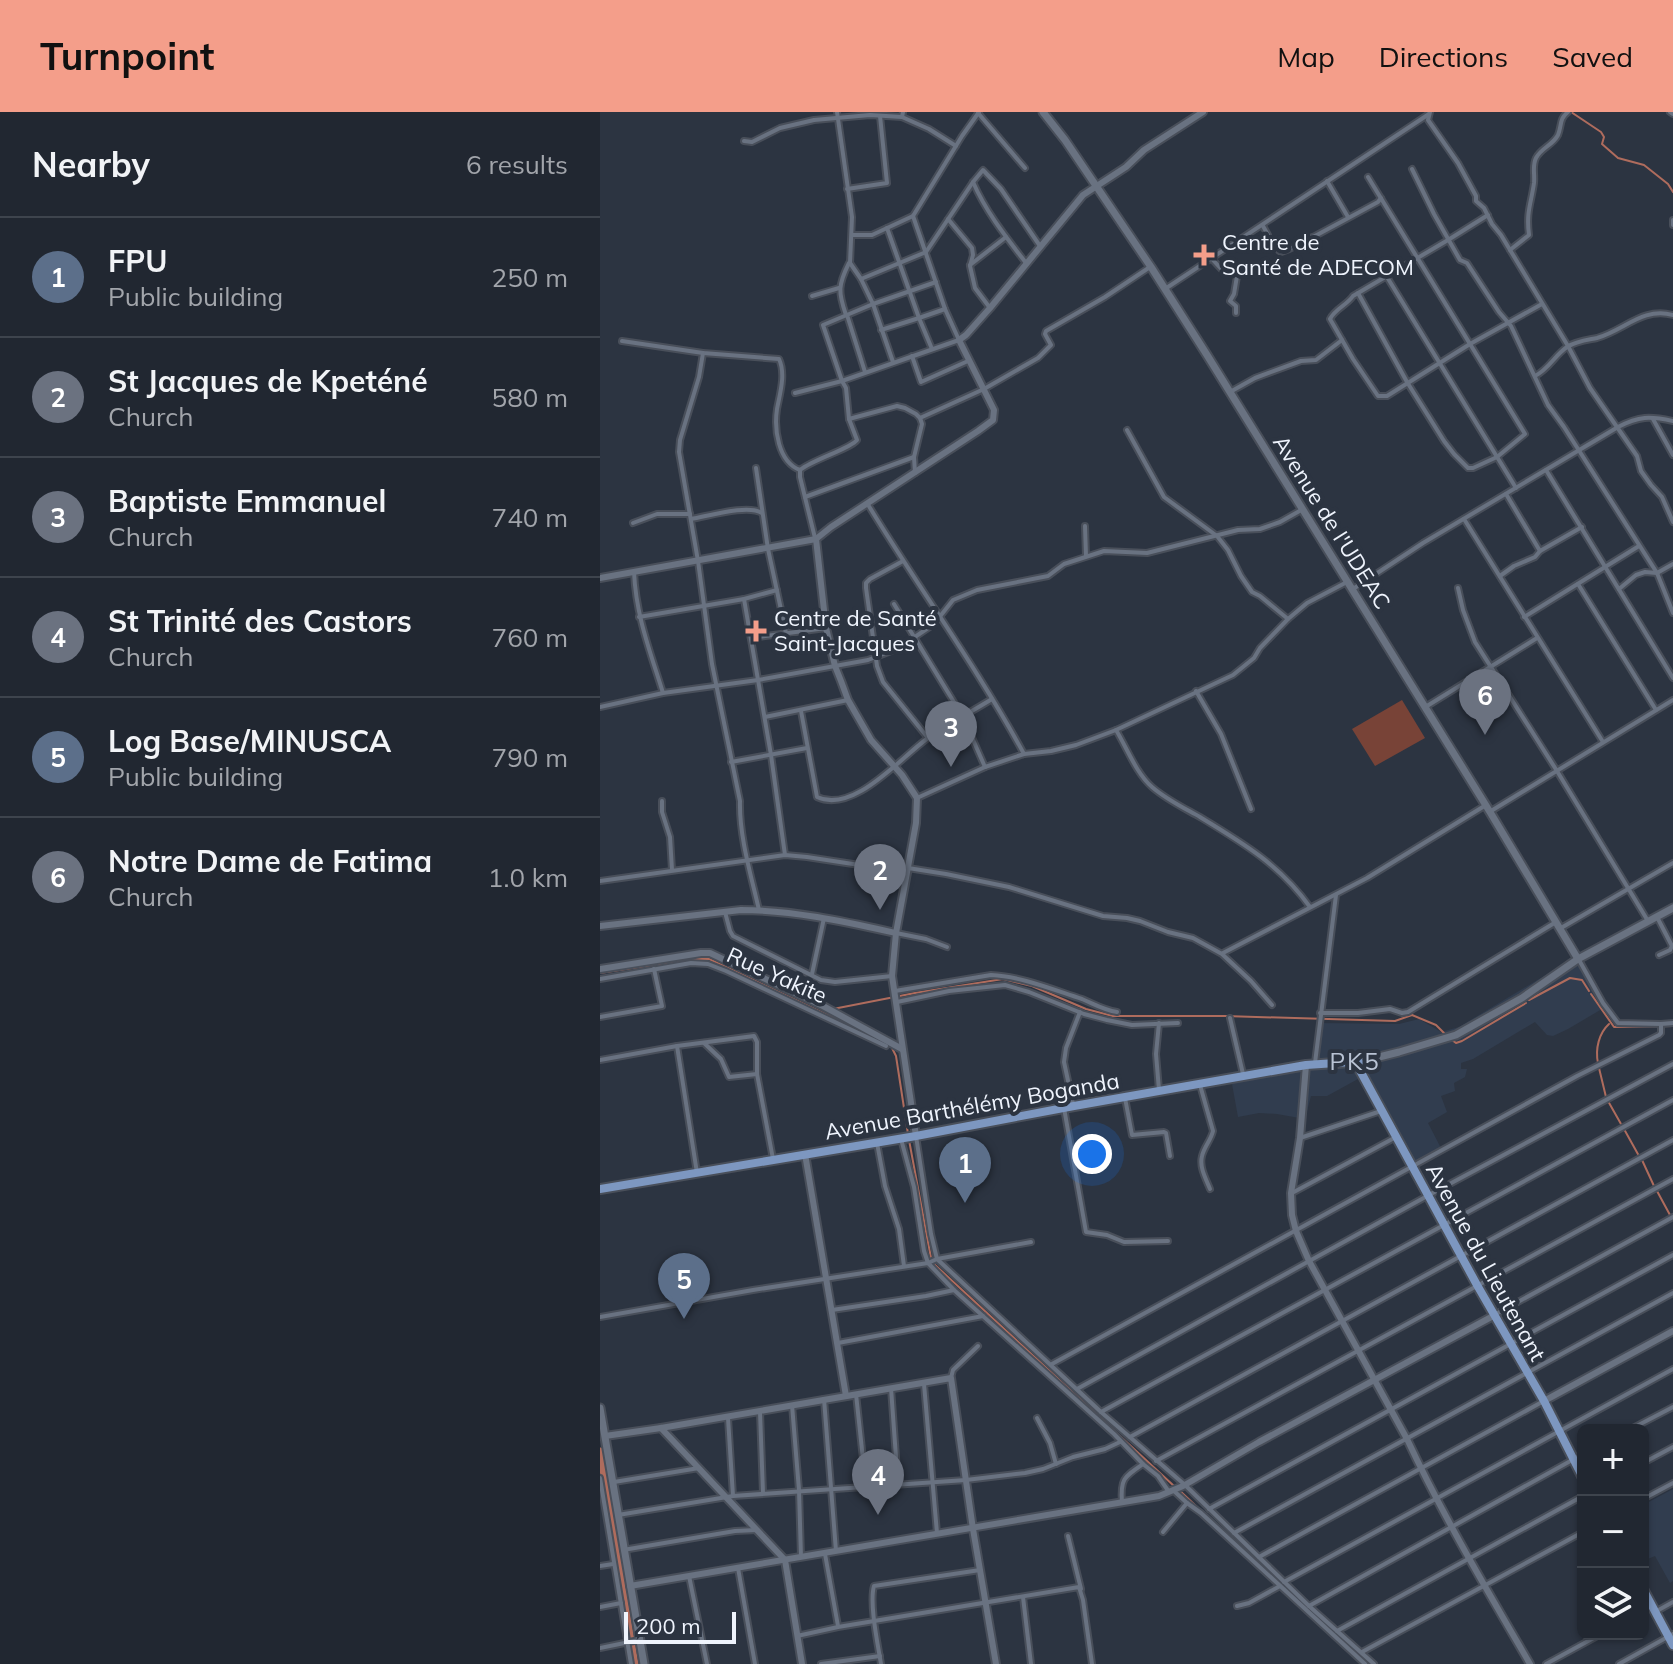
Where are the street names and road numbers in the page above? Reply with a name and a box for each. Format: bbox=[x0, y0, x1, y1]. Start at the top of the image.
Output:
street label: Avenue de I'UDEAC bbox=[1267, 430, 1397, 614]
street label: Rue Yakite bbox=[723, 941, 831, 1009]
street label: Avenue Barthélémy Boganda bbox=[822, 1066, 1122, 1146]
street label: Avenue du Lieutenant bbox=[1420, 1158, 1552, 1366]

